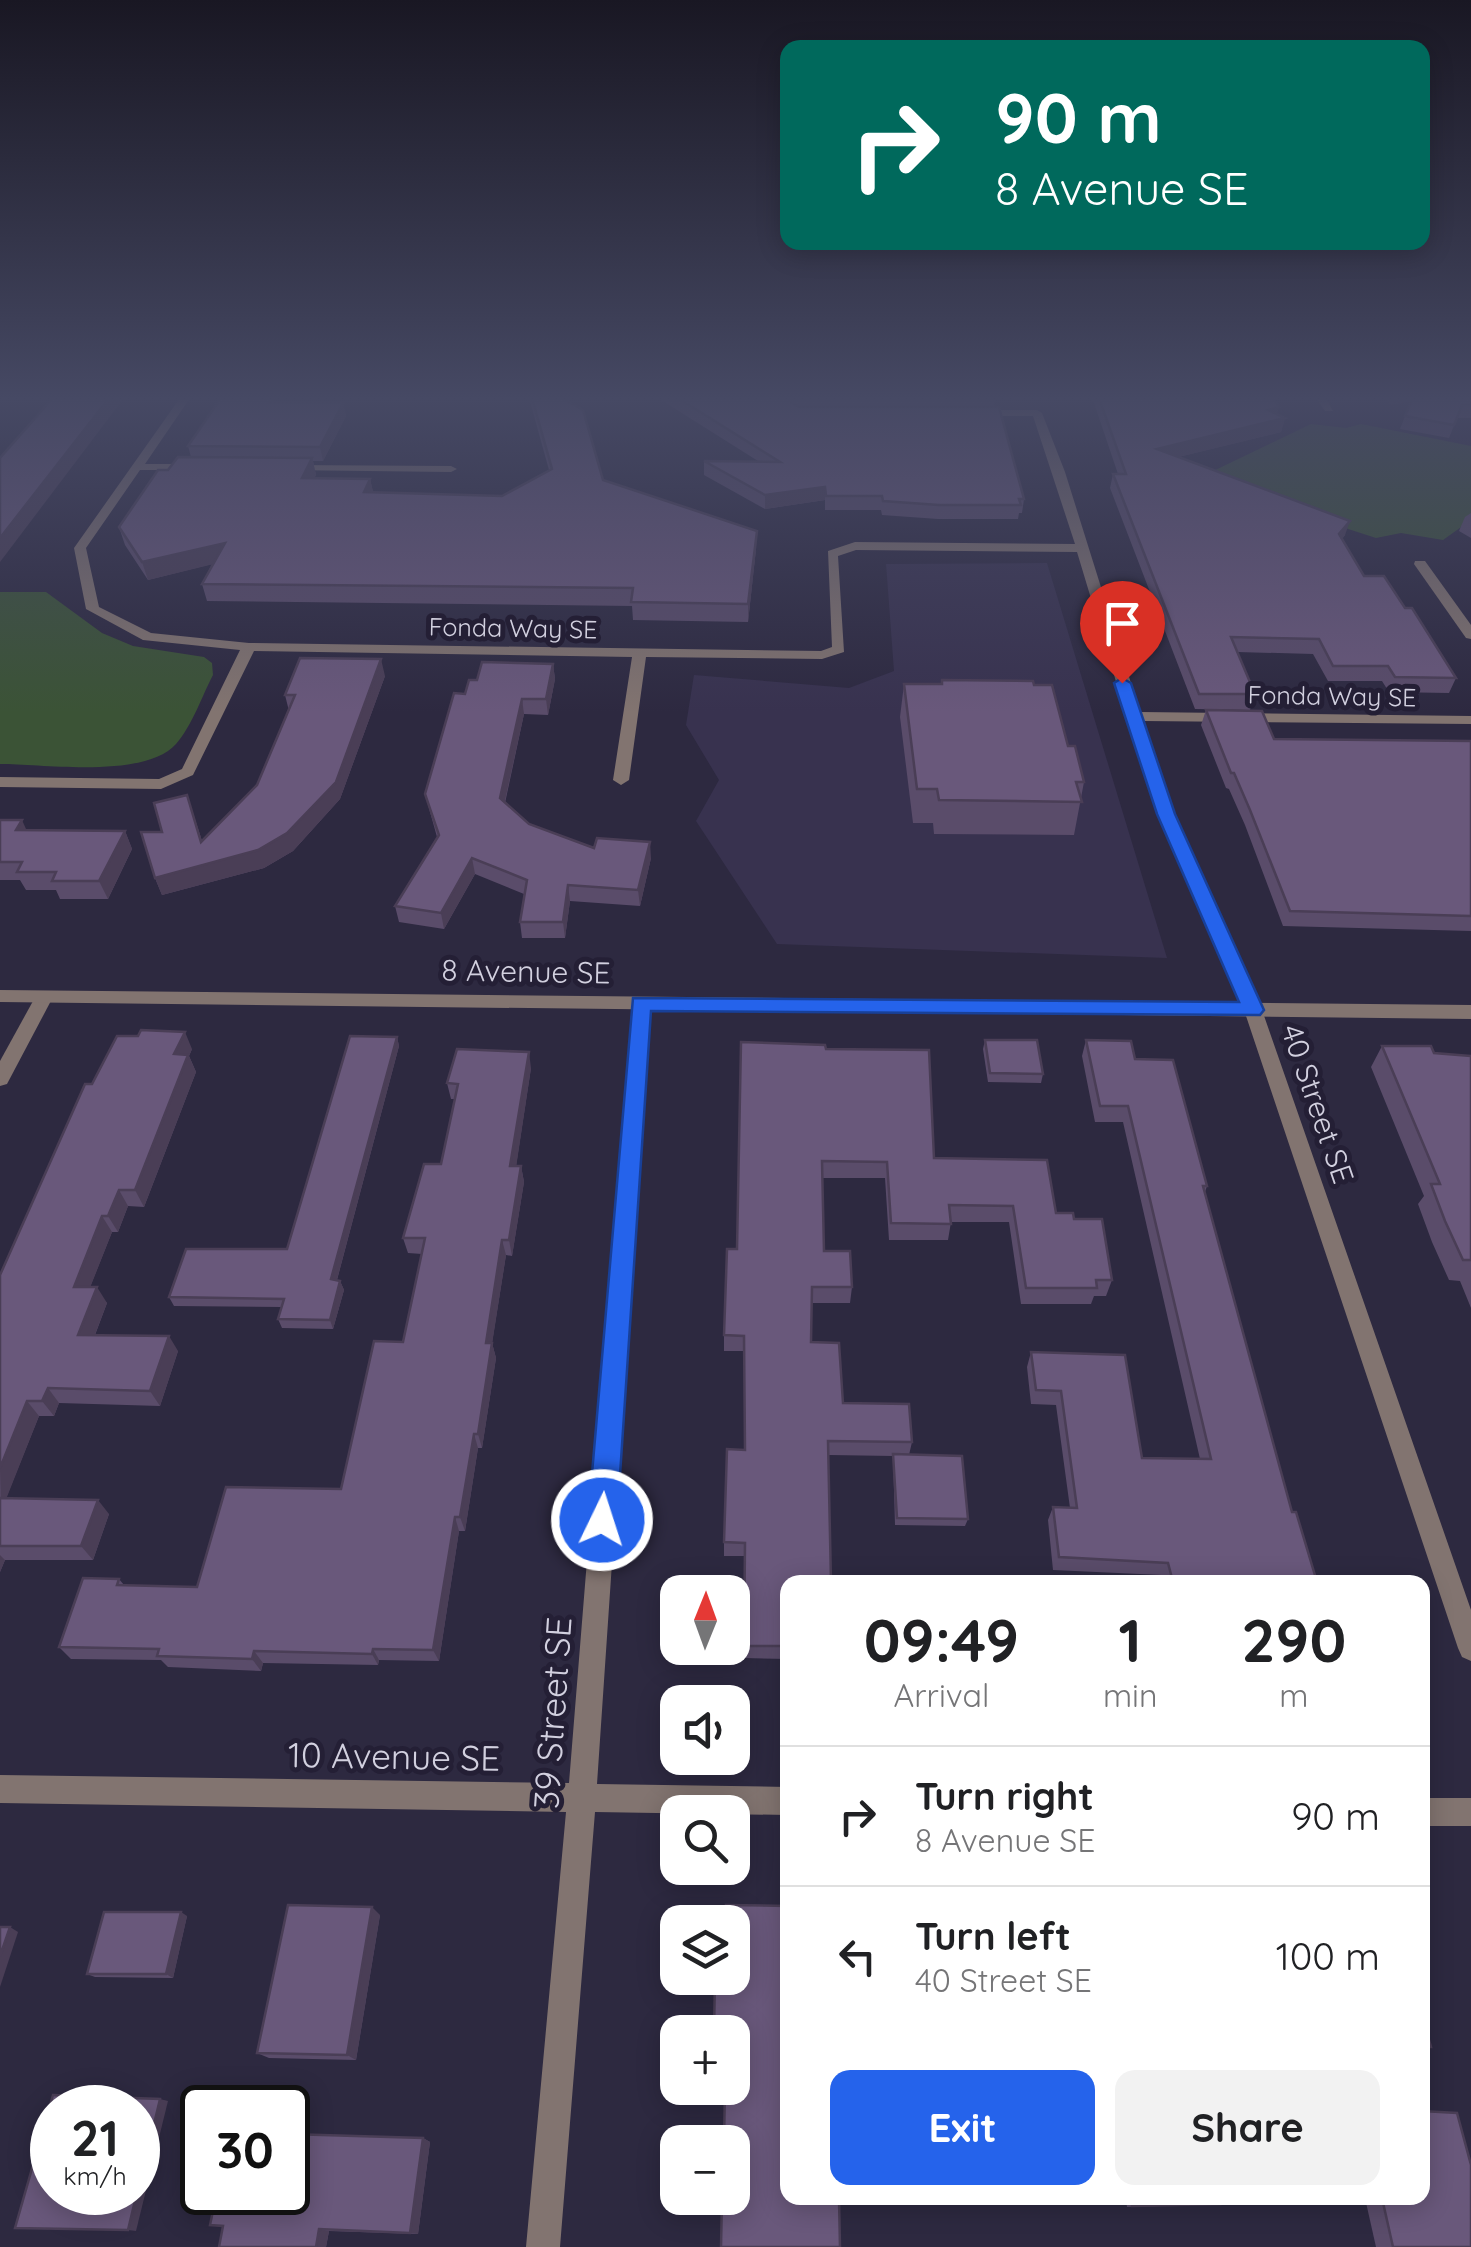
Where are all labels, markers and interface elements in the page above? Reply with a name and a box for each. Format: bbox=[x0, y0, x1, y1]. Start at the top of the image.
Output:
text: 90 m bbox=[995, 73, 1162, 161]
icon: right bbox=[830, 80, 960, 210]
text: 8 Avenue SE bbox=[995, 160, 1249, 216]
pin bbox=[1080, 581, 1165, 684]
icon: arrive bbox=[1095, 596, 1150, 651]
street label: Fonda Way SE bbox=[428, 611, 598, 644]
street label: Fonda Way SE bbox=[1247, 679, 1417, 712]
street label: 8 Avenue SE bbox=[441, 951, 611, 991]
street label: 40 Street SE bbox=[1273, 1019, 1363, 1188]
position arrow bbox=[550, 1468, 654, 1572]
north arrow bbox=[660, 1575, 750, 1665]
map controls bbox=[660, 1575, 750, 2215]
text: 09:49 bbox=[864, 1602, 1019, 1677]
text: 1 bbox=[1119, 1602, 1142, 1677]
text: 290 bbox=[1241, 1602, 1346, 1677]
street label: 39 Street SE bbox=[523, 1616, 581, 1810]
text: Arrival bbox=[894, 1675, 989, 1715]
text: min bbox=[1103, 1675, 1157, 1715]
text: m bbox=[1279, 1675, 1308, 1715]
button: sound bbox=[660, 1685, 750, 1775]
street label: 10 Avenue SE bbox=[288, 1732, 500, 1780]
text: Turn right bbox=[915, 1772, 1094, 1820]
icon: right bbox=[830, 1789, 885, 1844]
text: 90 m bbox=[1291, 1792, 1380, 1840]
button: search bbox=[660, 1795, 750, 1885]
text: 8 Avenue SE bbox=[915, 1820, 1095, 1860]
button: layers bbox=[660, 1905, 750, 1995]
text: Turn left bbox=[915, 1912, 1071, 1960]
icon: left bbox=[830, 1929, 885, 1984]
text: 100 m bbox=[1276, 1932, 1380, 1980]
text: 40 Street SE bbox=[915, 1960, 1092, 2000]
button: + bbox=[660, 2015, 750, 2105]
button: Exit bbox=[830, 2070, 1095, 2185]
button: Share bbox=[1115, 2070, 1380, 2185]
speed limit sign: 30 bbox=[180, 2085, 310, 2215]
text: 21 bbox=[71, 2106, 119, 2169]
button: − bbox=[660, 2125, 750, 2215]
text: km/h bbox=[63, 2160, 127, 2191]

